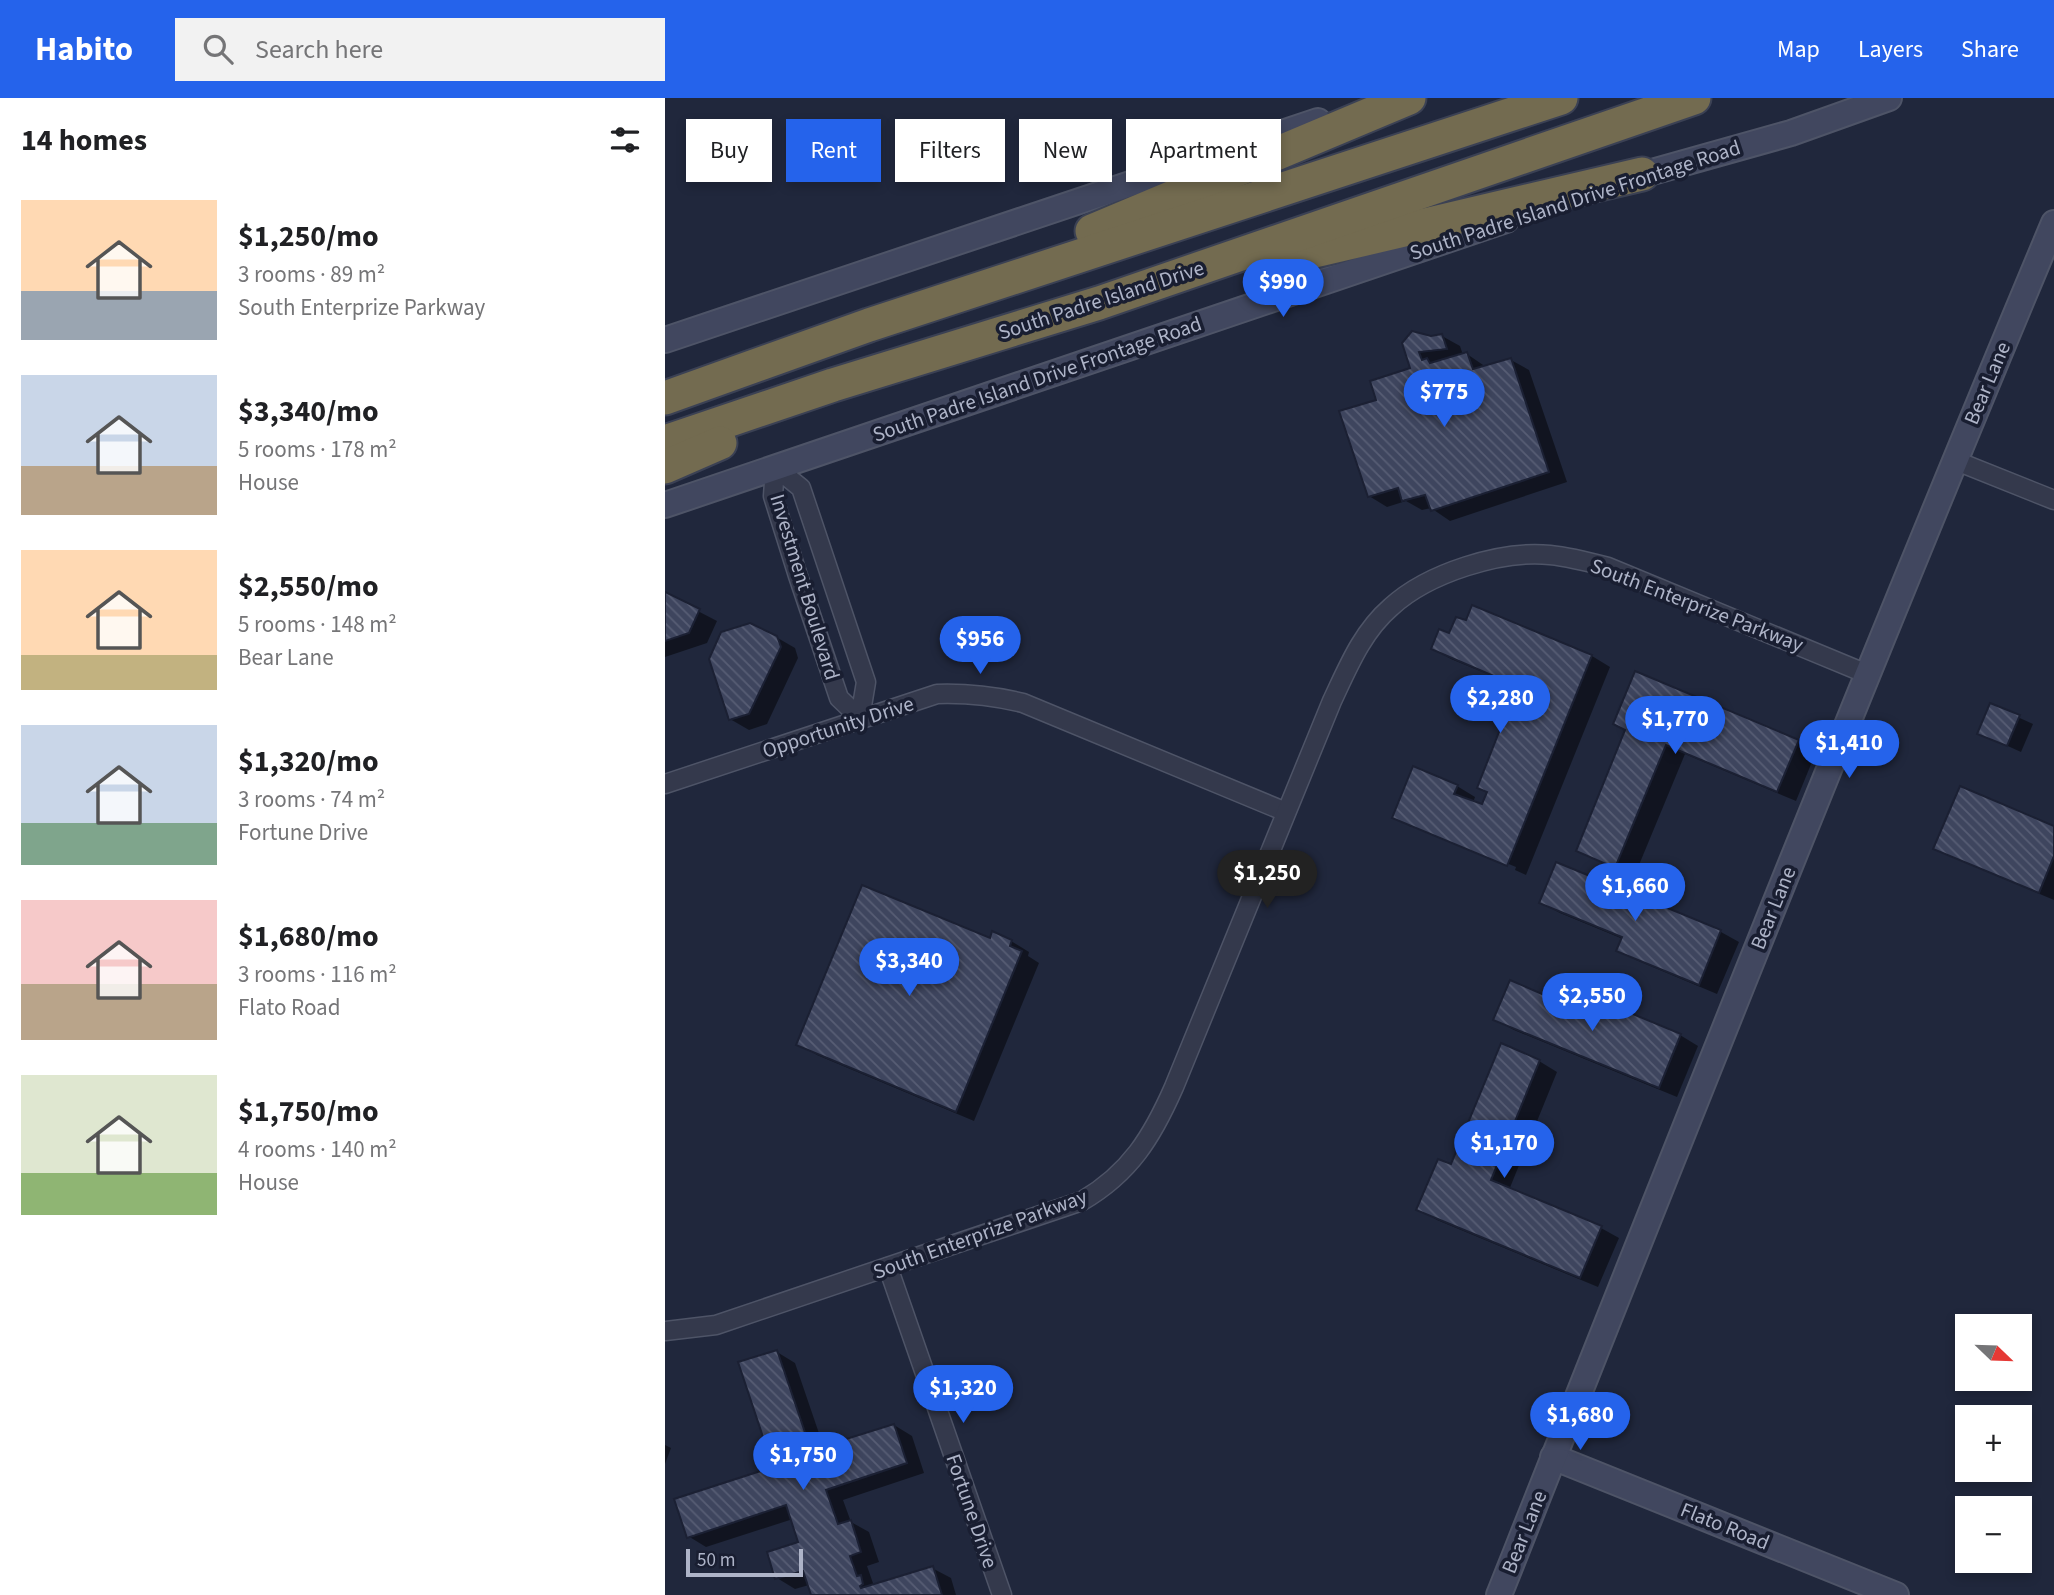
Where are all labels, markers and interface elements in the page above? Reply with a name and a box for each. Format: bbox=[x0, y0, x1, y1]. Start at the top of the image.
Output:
search box bbox=[175, 18, 665, 81]
text: Habito bbox=[35, 26, 133, 73]
icon: search bbox=[199, 30, 237, 68]
text: Search here bbox=[255, 31, 383, 68]
text: Map bbox=[1777, 32, 1820, 67]
text: Layers bbox=[1858, 32, 1923, 67]
text: Share bbox=[1961, 32, 2019, 67]
text: 14 homes bbox=[21, 119, 147, 162]
chip: Buy bbox=[686, 119, 772, 182]
chip: Rent bbox=[786, 119, 881, 182]
chip: Filters bbox=[895, 119, 1005, 182]
chip: New bbox=[1019, 119, 1112, 182]
chip: Apartment bbox=[1126, 119, 1281, 182]
icon: filters bbox=[606, 121, 644, 159]
street label: South Padre Island Drive Frontage Road bbox=[1406, 132, 1744, 268]
text: $1,250/mo bbox=[238, 215, 379, 258]
icon: home bbox=[77, 228, 161, 312]
street label: South Padre Island Drive bbox=[994, 253, 1208, 347]
text: 3 rooms · 89 m² bbox=[238, 258, 385, 291]
pin: $990 bbox=[1242, 260, 1324, 319]
text: $990 bbox=[1259, 265, 1307, 298]
text: South Enterprize Parkway bbox=[238, 291, 485, 324]
street label: South Padre Island Drive Frontage Road bbox=[868, 308, 1206, 450]
street label: Bear Lane bbox=[1956, 337, 2018, 429]
pin: $775 bbox=[1403, 370, 1485, 429]
text: $775 bbox=[1420, 375, 1468, 408]
text: $3,340/mo bbox=[238, 390, 379, 433]
icon: home bbox=[77, 403, 161, 487]
text: 5 rooms · 178 m² bbox=[238, 433, 397, 466]
text: House bbox=[238, 466, 299, 499]
street label: Investment Boulevard bbox=[762, 490, 848, 684]
street label: South Enterprize Parkway bbox=[1586, 551, 1808, 660]
text: $2,550/mo bbox=[238, 565, 379, 608]
icon: home bbox=[77, 578, 161, 662]
text: 5 rooms · 148 m² bbox=[238, 608, 397, 641]
pin: $956 bbox=[939, 616, 1021, 676]
text: $956 bbox=[956, 622, 1004, 655]
text: Bear Lane bbox=[238, 641, 334, 674]
pin: $2,280 bbox=[1443, 676, 1557, 735]
text: $2,280 bbox=[1466, 681, 1534, 714]
street label: Opportunity Drive bbox=[758, 688, 918, 766]
pin: $1,770 bbox=[1618, 696, 1732, 756]
text: $1,770 bbox=[1641, 702, 1709, 735]
pin: $1,410 bbox=[1792, 720, 1906, 780]
text: $1,410 bbox=[1815, 726, 1883, 759]
text: $1,320/mo bbox=[238, 740, 379, 783]
icon: home bbox=[77, 753, 161, 837]
text: 3 rooms · 74 m² bbox=[238, 783, 385, 816]
text: Fortune Drive bbox=[238, 816, 368, 849]
pin: $1,250 bbox=[1210, 850, 1324, 910]
text: $1,250 bbox=[1233, 856, 1301, 889]
street label: Bear Lane bbox=[1743, 862, 1803, 954]
pin: $1,660 bbox=[1578, 864, 1692, 923]
text: $1,660 bbox=[1601, 869, 1669, 902]
text: $1,680/mo bbox=[238, 915, 379, 958]
icon: home bbox=[77, 928, 161, 1012]
pin: $3,340 bbox=[852, 939, 966, 998]
text: $3,340 bbox=[875, 944, 943, 977]
text: 3 rooms · 116 m² bbox=[238, 958, 397, 991]
pin: $2,550 bbox=[1535, 974, 1649, 1033]
text: $2,550 bbox=[1558, 979, 1626, 1012]
text: Flato Road bbox=[238, 991, 340, 1024]
text: $1,750/mo bbox=[238, 1090, 379, 1133]
icon: home bbox=[77, 1103, 161, 1187]
pin: $1,170 bbox=[1447, 1121, 1561, 1180]
text: $1,170 bbox=[1470, 1126, 1538, 1159]
text: 4 rooms · 140 m² bbox=[238, 1133, 397, 1166]
text: House bbox=[238, 1166, 299, 1199]
street label: South Enterprize Parkway bbox=[869, 1181, 1091, 1287]
north arrow bbox=[1955, 1314, 2032, 1391]
map controls bbox=[1955, 1314, 2032, 1573]
pin: $1,320 bbox=[906, 1366, 1020, 1425]
text: $1,320 bbox=[929, 1371, 997, 1404]
pin: $1,680 bbox=[1523, 1392, 1637, 1452]
text: $1,680 bbox=[1546, 1398, 1614, 1431]
button: + bbox=[1955, 1405, 2032, 1482]
pin: $1,750 bbox=[746, 1432, 860, 1492]
text: $1,750 bbox=[769, 1438, 837, 1471]
street label: Fortune Drive bbox=[938, 1450, 1006, 1572]
street label: Bear Lane bbox=[1494, 1486, 1554, 1578]
street label: Flato Road bbox=[1676, 1495, 1774, 1557]
button: − bbox=[1955, 1496, 2032, 1573]
scale bar bbox=[686, 1546, 803, 1578]
text: 50 m bbox=[697, 1547, 735, 1574]

